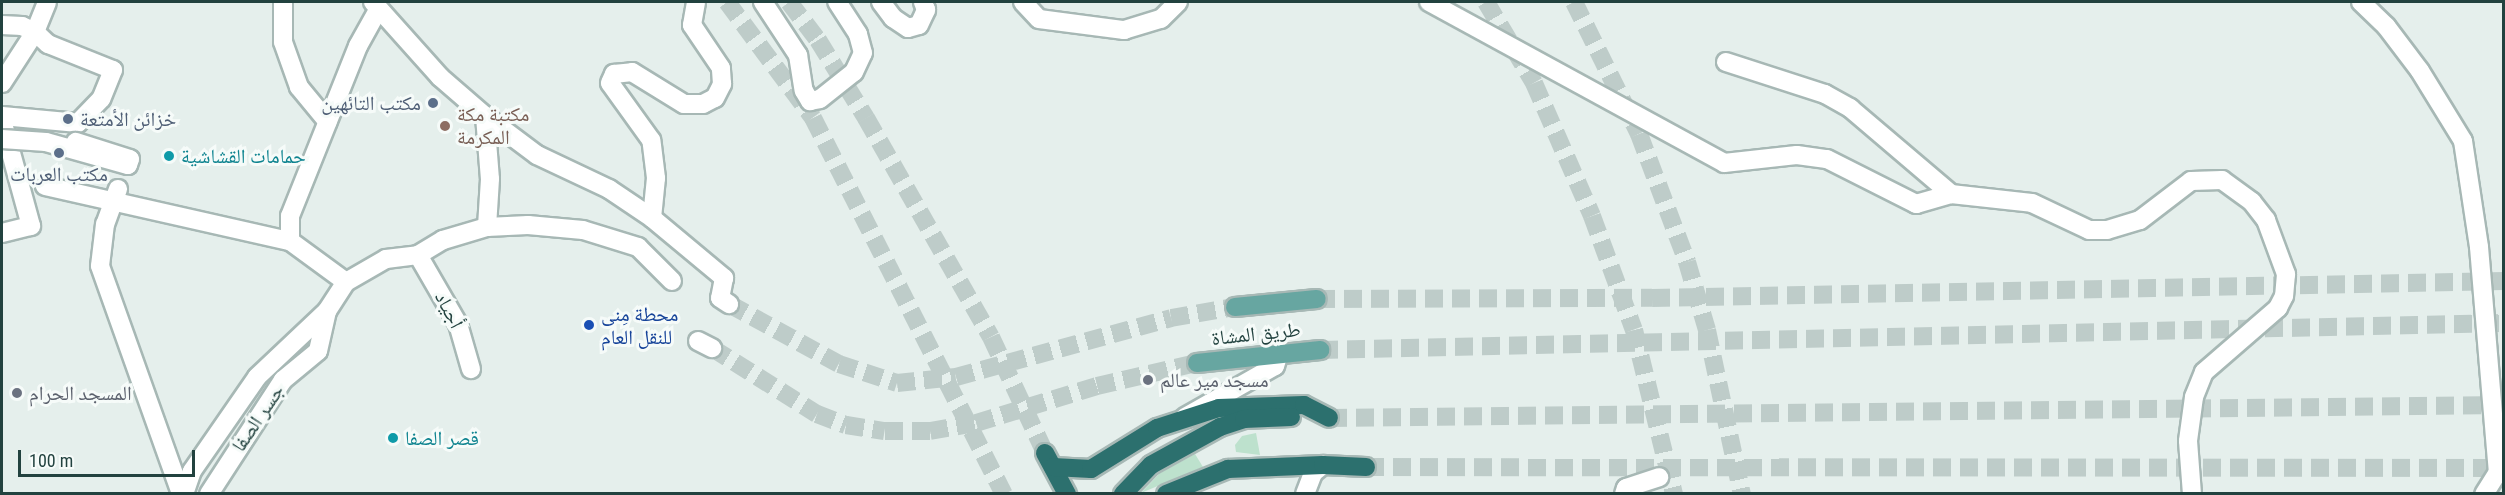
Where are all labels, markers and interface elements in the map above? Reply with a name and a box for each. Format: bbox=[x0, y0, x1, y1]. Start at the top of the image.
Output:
place label: مكتب التائهين bbox=[321, 91, 421, 115]
marker: مكتب التائهين bbox=[426, 96, 440, 110]
place label: مكتبة مكة المكرمة bbox=[457, 102, 529, 149]
place label: خزائن الأمتعة bbox=[80, 107, 176, 131]
marker: خزائن الأمتعة bbox=[61, 112, 75, 126]
marker: مكتبة مكة المكرمة bbox=[438, 119, 452, 133]
place label: حمامات القشاشية bbox=[181, 144, 306, 168]
marker: مكتب العربات bbox=[52, 146, 66, 160]
marker: حمامات القشاشية bbox=[162, 149, 176, 163]
place label: مكتب العربات bbox=[10, 162, 108, 186]
street label: أجياد bbox=[430, 288, 468, 332]
place label: محطة مِنى للنقل العام bbox=[601, 302, 678, 349]
street label: طريق المشاة bbox=[1210, 317, 1302, 351]
marker: محطة مِنى للنقل العام bbox=[582, 318, 596, 332]
place label: مسجد مير عالم bbox=[1160, 368, 1269, 392]
marker: مسجد مير عالم bbox=[1141, 373, 1155, 387]
street label: جسر الصفا bbox=[227, 380, 289, 456]
place label: المسجد الحرام bbox=[29, 381, 132, 405]
marker: المسجد الحرام bbox=[10, 386, 24, 400]
place label: قصر الصفا bbox=[405, 426, 479, 450]
marker: قصر الصفا bbox=[386, 431, 400, 445]
scale bar bbox=[21, 438, 198, 476]
text: 100 m bbox=[29, 450, 73, 471]

